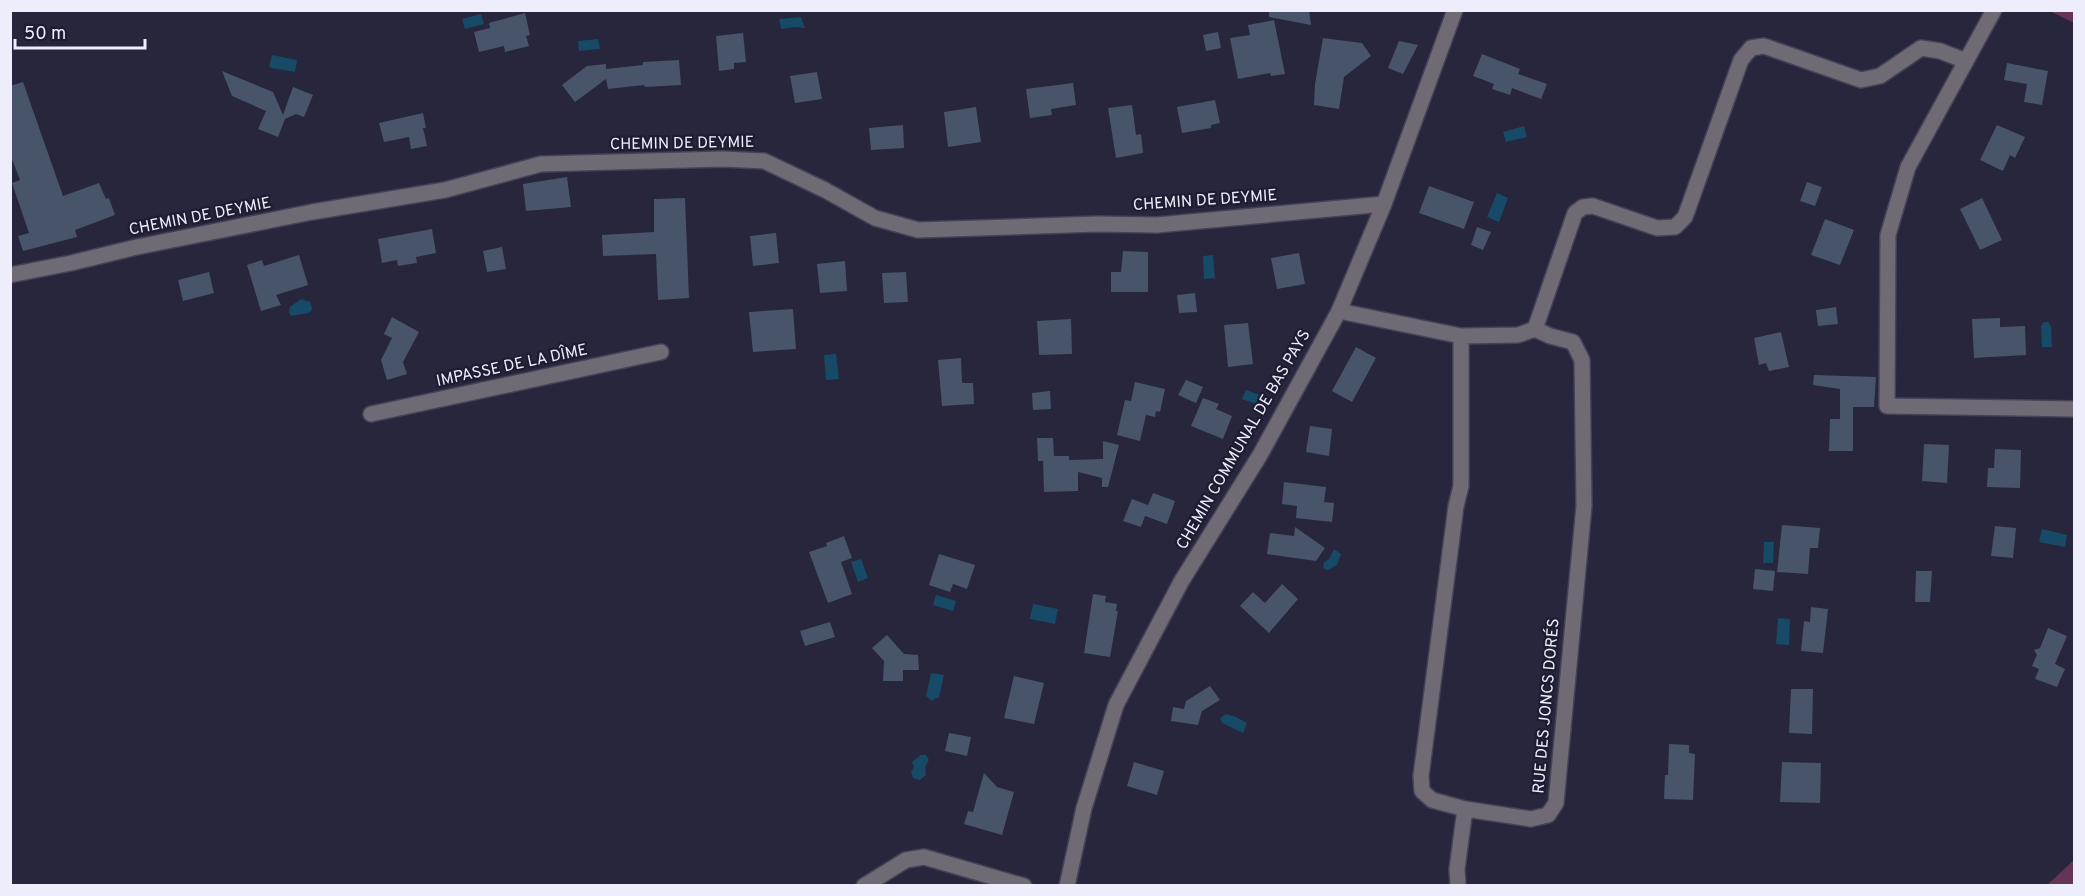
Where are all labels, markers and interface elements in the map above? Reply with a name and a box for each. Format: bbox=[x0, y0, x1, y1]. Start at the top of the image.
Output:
scale bar bbox=[15, 12, 146, 50]
text: 50 m bbox=[24, 23, 66, 46]
street label: CHEMIN DE DEYMIE bbox=[610, 133, 754, 155]
street label: CHEMIN DE DEYMIE bbox=[1132, 186, 1278, 216]
street label: CHEMIN DE DEYMIE bbox=[127, 193, 273, 241]
street label: CHEMIN COMMUNAL DE BAS PAYS bbox=[1173, 326, 1315, 554]
street label: IMPASSE DE LA DÎME bbox=[434, 338, 589, 392]
street label: RUE DES JONCS DORÉS bbox=[1527, 617, 1565, 794]

